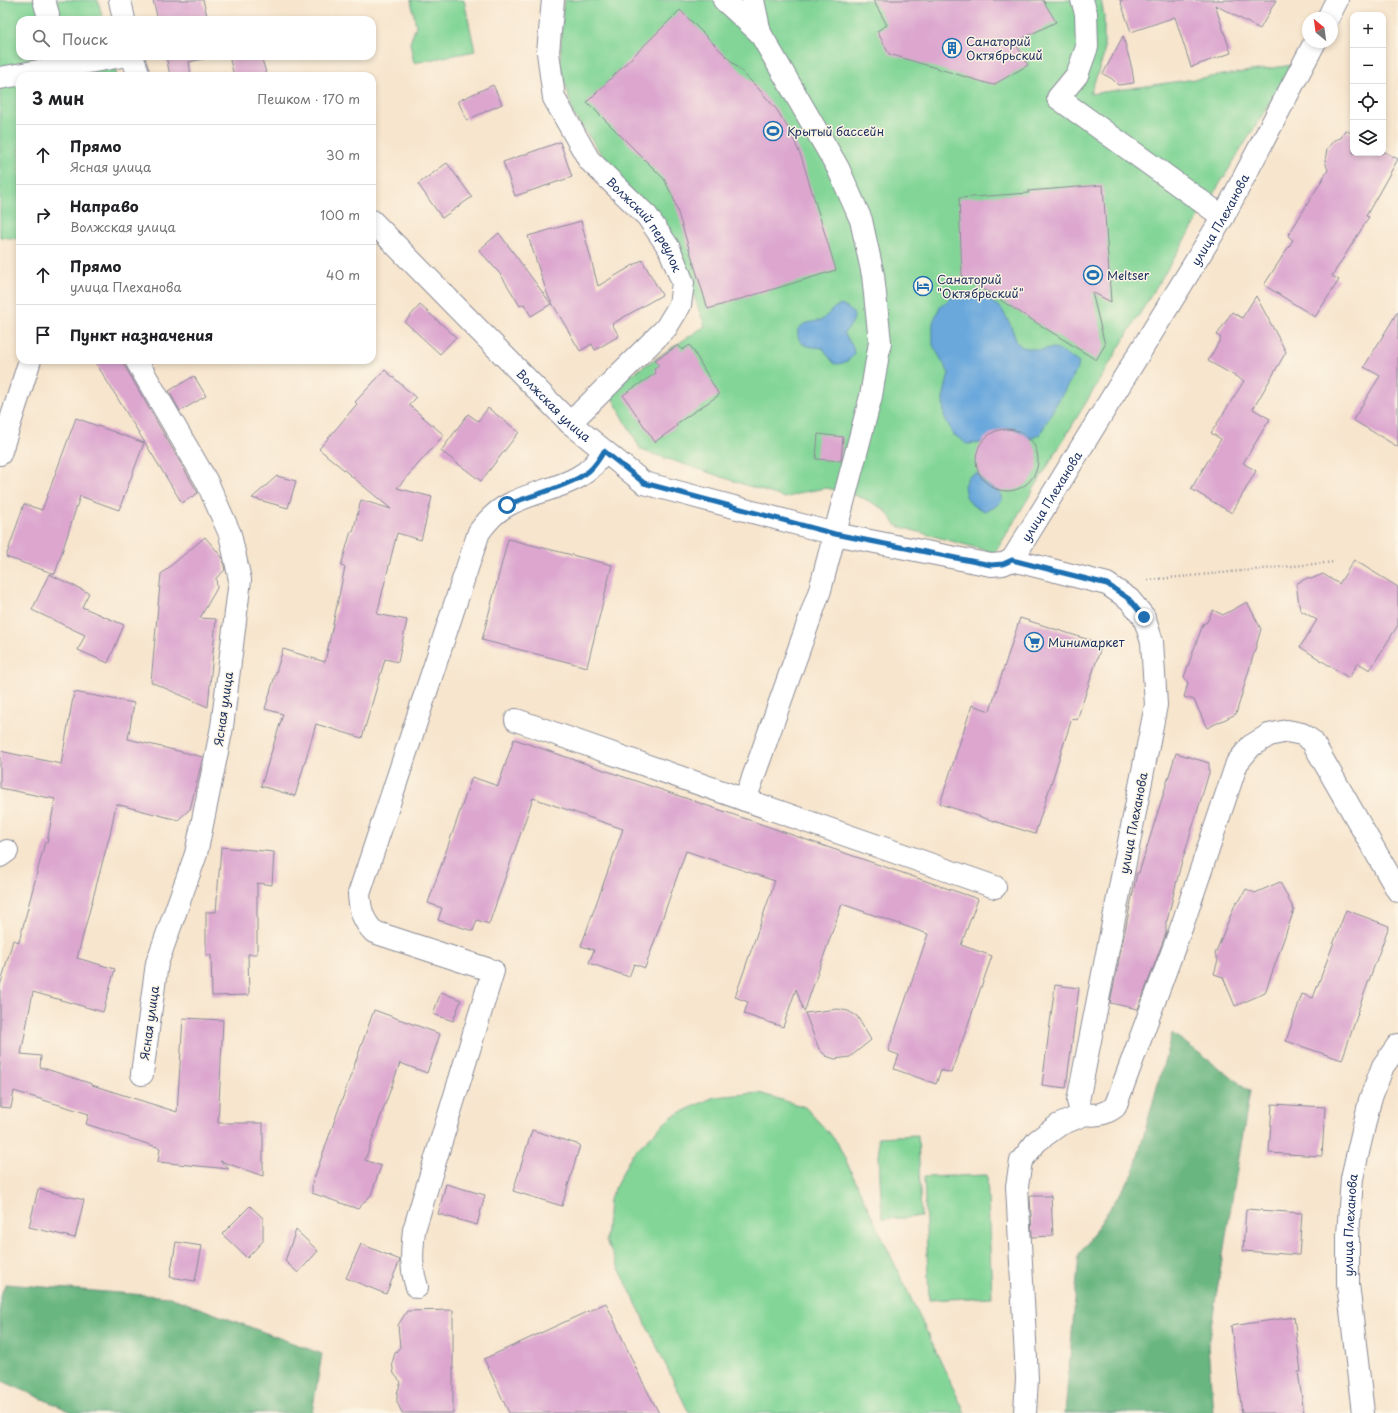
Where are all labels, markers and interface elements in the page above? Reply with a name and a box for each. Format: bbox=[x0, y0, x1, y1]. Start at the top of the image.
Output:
north arrow bbox=[1302, 12, 1338, 48]
map controls bbox=[1350, 12, 1386, 156]
button: + bbox=[1350, 12, 1386, 48]
search box bbox=[16, 16, 376, 60]
icon: search bbox=[30, 27, 52, 49]
text: Поиск bbox=[62, 27, 108, 50]
place label: Санаторий Октябрьский bbox=[966, 32, 1043, 64]
building icon: Санаторий Октябрьский bbox=[941, 37, 963, 59]
button: − bbox=[1350, 48, 1386, 84]
button: locate bbox=[1350, 84, 1386, 120]
text: 3 мин bbox=[32, 85, 84, 111]
text: Пешком · 170 m bbox=[257, 89, 360, 108]
sports icon: Крытый бассейн bbox=[762, 120, 784, 142]
button: layers bbox=[1350, 120, 1386, 156]
place label: Крытый бассейн bbox=[787, 122, 884, 140]
text: Прямо bbox=[70, 134, 121, 157]
icon: ahead bbox=[32, 144, 54, 166]
text: 30 m bbox=[326, 145, 360, 164]
text: Ясная улица bbox=[70, 157, 151, 176]
street label: улица Плеханова bbox=[1186, 170, 1253, 269]
street label: Волжский переулок bbox=[603, 173, 687, 276]
text: Направо bbox=[70, 194, 139, 217]
icon: right bbox=[32, 204, 54, 226]
text: 100 m bbox=[320, 205, 360, 224]
text: Волжская улица bbox=[70, 217, 176, 236]
text: Прямо bbox=[70, 254, 121, 277]
icon: ahead bbox=[32, 264, 54, 286]
sports icon: Meltser bbox=[1082, 264, 1104, 286]
text: 40 m bbox=[326, 265, 360, 284]
place label: Meltser bbox=[1107, 266, 1150, 284]
place label: Санаторий "Октябрьский" bbox=[937, 270, 1024, 302]
hotel icon: Санаторий "Октябрьский" bbox=[912, 275, 934, 297]
text: улица Плеханова bbox=[70, 277, 182, 296]
text: Пункт назначения bbox=[70, 323, 213, 346]
icon: arrive bbox=[32, 324, 54, 346]
street label: Волжская улица bbox=[513, 365, 595, 446]
street label: улица Плеханова bbox=[1017, 447, 1086, 545]
route start bbox=[498, 496, 516, 514]
route end bbox=[1135, 608, 1153, 626]
supermarket icon: Минимаркет bbox=[1023, 631, 1045, 653]
place label: Минимаркет bbox=[1048, 633, 1125, 651]
street label: Ясная улица bbox=[209, 670, 237, 747]
street label: улица Плеханова bbox=[1114, 770, 1152, 875]
street label: Ясная улица bbox=[135, 984, 163, 1061]
street label: улица Плеханова bbox=[1339, 1171, 1362, 1276]

